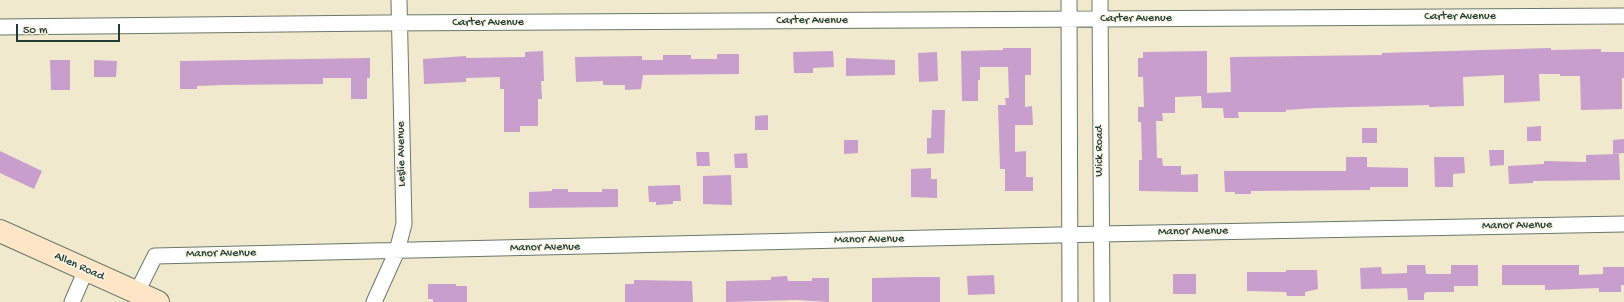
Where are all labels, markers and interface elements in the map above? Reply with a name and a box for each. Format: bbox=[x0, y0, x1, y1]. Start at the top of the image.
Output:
street label: Carter Avenue bbox=[1424, 10, 1496, 24]
street label: Carter Avenue bbox=[1100, 12, 1172, 26]
street label: Carter Avenue bbox=[776, 14, 848, 28]
scale bar bbox=[18, 16, 122, 42]
street label: Carter Avenue bbox=[452, 16, 524, 30]
text: 50 m bbox=[23, 24, 48, 38]
street label: Leslie Avenue bbox=[394, 121, 410, 187]
street label: Wick Road bbox=[1093, 125, 1107, 177]
street label: Manor Avenue bbox=[1482, 218, 1552, 234]
street label: Manor Avenue bbox=[1158, 224, 1228, 240]
street label: Manor Avenue bbox=[834, 232, 904, 248]
street label: Manor Avenue bbox=[510, 240, 580, 256]
street label: Manor Avenue bbox=[186, 246, 256, 262]
street label: Allen Road bbox=[52, 250, 106, 284]

